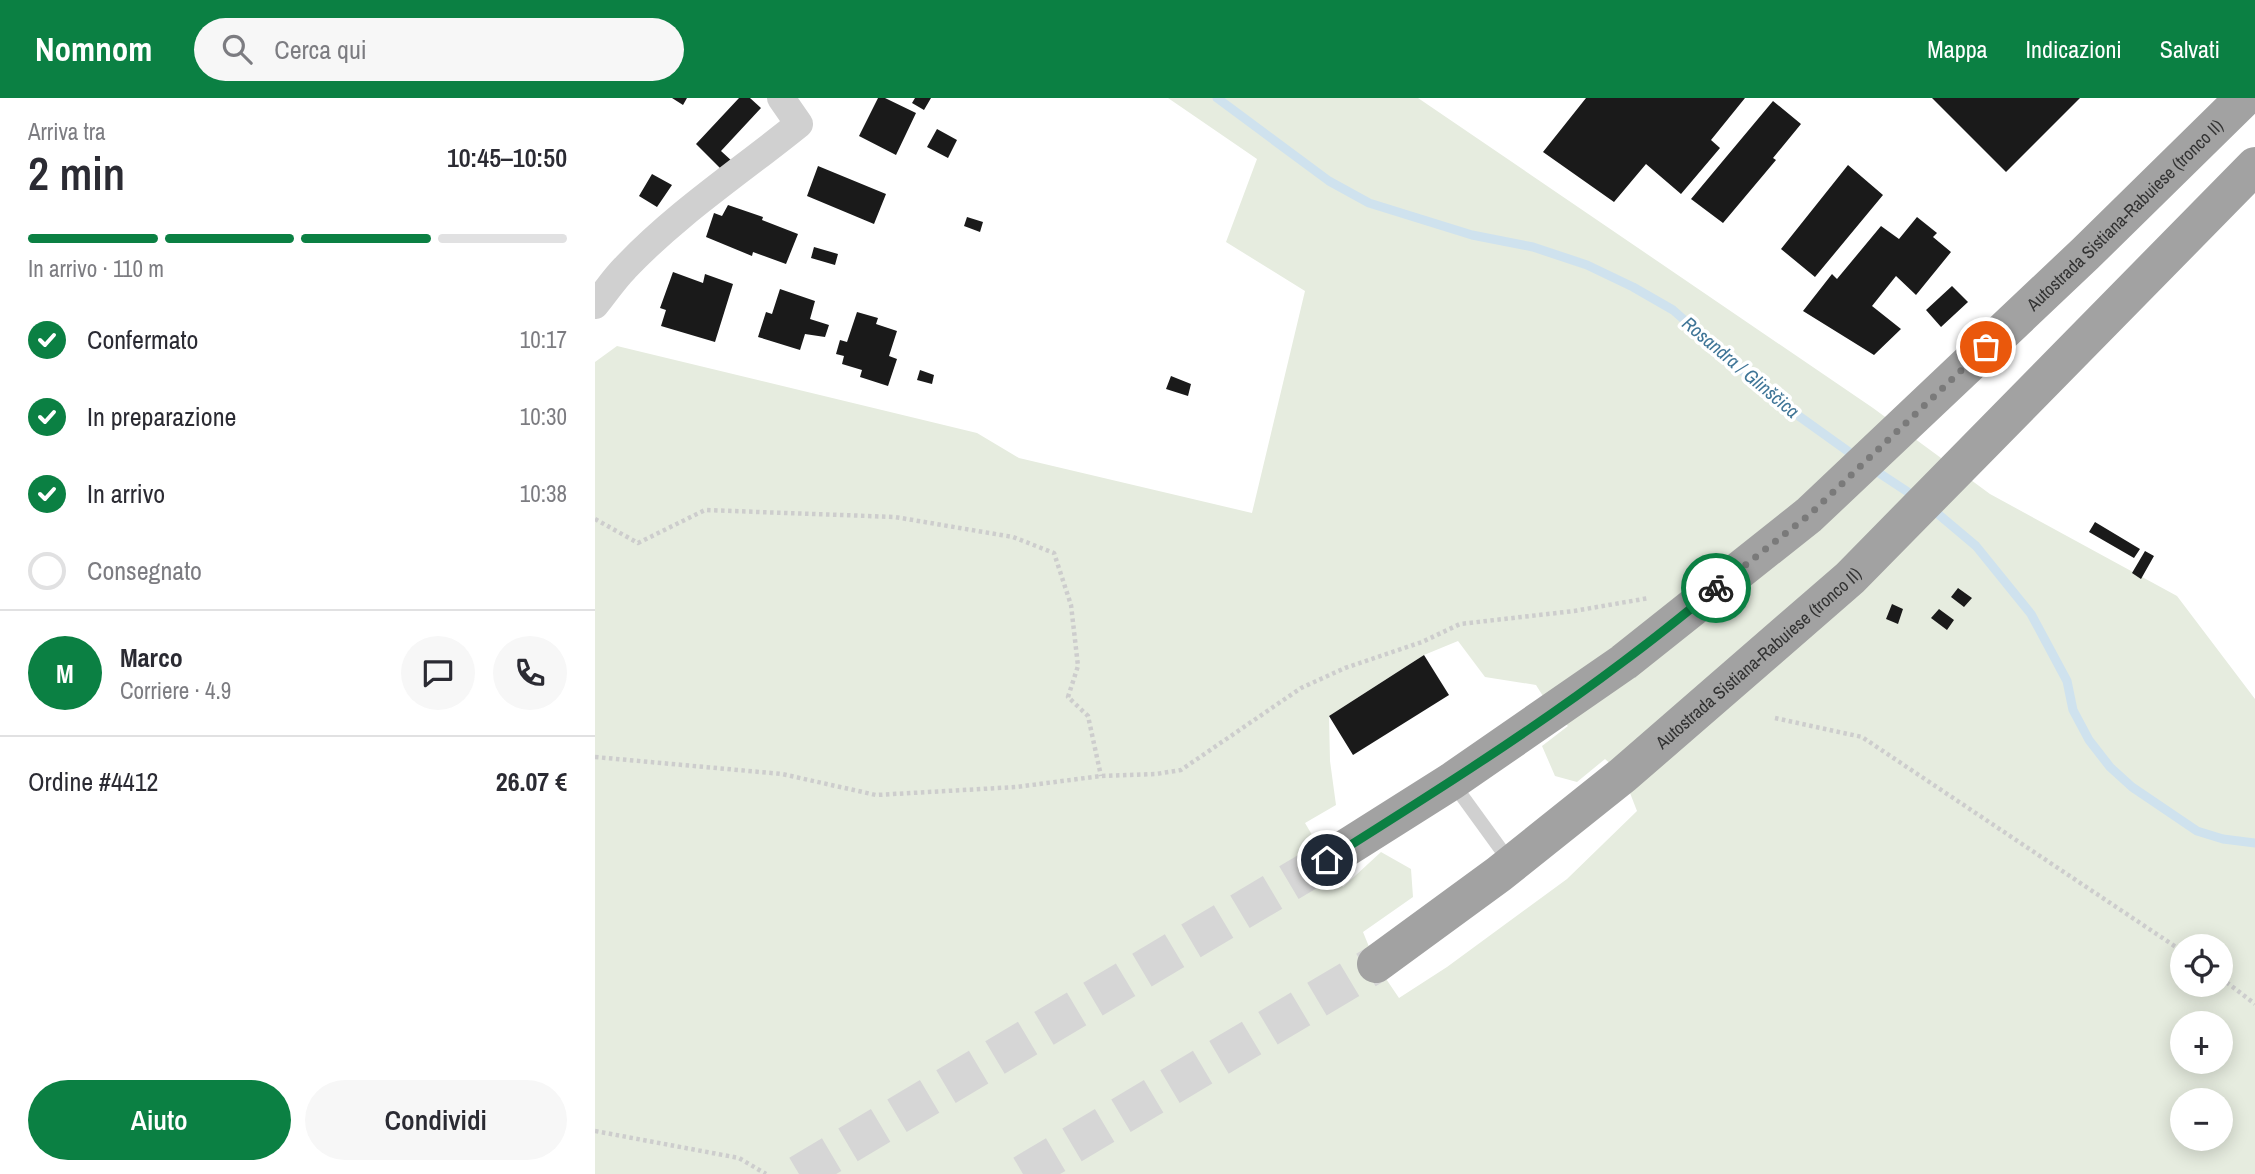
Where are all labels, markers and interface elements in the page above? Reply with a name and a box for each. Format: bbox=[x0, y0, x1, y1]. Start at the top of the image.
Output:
search box bbox=[194, 18, 684, 81]
text: Nomnom bbox=[35, 27, 152, 71]
icon: search bbox=[218, 30, 256, 68]
text: Cerca qui bbox=[274, 32, 367, 67]
text: Mappa bbox=[1927, 33, 1988, 65]
text: Indicazioni bbox=[2026, 33, 2122, 65]
text: Salvati bbox=[2160, 33, 2220, 65]
street label: Autostrada Sistiana-Rabuiese (tronco II) bbox=[2020, 113, 2228, 317]
text: Arriva tra bbox=[28, 116, 106, 147]
text: 10:45–10:50 bbox=[447, 140, 567, 175]
text: 2 min bbox=[28, 142, 125, 204]
text: In arrivo · 110 m bbox=[28, 253, 164, 284]
water label: Rosandra / Glinščica bbox=[1677, 310, 1805, 424]
pin bbox=[1956, 317, 2016, 377]
icon: check bbox=[28, 321, 66, 359]
text: Confermato bbox=[87, 322, 198, 357]
text: 10:17 bbox=[520, 324, 567, 355]
icon: bag bbox=[1967, 328, 2005, 366]
icon: check bbox=[28, 398, 66, 436]
text: In preparazione bbox=[87, 399, 236, 434]
text: 10:30 bbox=[520, 401, 567, 432]
icon: check bbox=[28, 475, 66, 513]
text: In arrivo bbox=[87, 476, 165, 511]
text: 10:38 bbox=[520, 478, 567, 509]
text: Consegnato bbox=[87, 553, 202, 588]
courier bbox=[1681, 553, 1751, 623]
street label: Autostrada Sistiana-Rabuiese (tronco II) bbox=[1649, 561, 1867, 755]
icon: bike bbox=[1697, 569, 1735, 607]
button: chat bbox=[401, 636, 475, 710]
button: phone bbox=[493, 636, 567, 710]
text: Marco bbox=[120, 640, 183, 675]
text: M bbox=[56, 656, 74, 691]
text: Corriere · 4.9 bbox=[120, 675, 231, 706]
text: Ordine #4412 bbox=[28, 764, 158, 799]
text: 26.07 € bbox=[496, 764, 567, 799]
pin bbox=[1297, 830, 1357, 890]
icon: home bbox=[1308, 841, 1346, 879]
map controls bbox=[2170, 934, 2233, 1151]
button: locate bbox=[2170, 934, 2233, 997]
button: + bbox=[2170, 1011, 2233, 1074]
button: Aiuto bbox=[28, 1080, 291, 1160]
button: Condividi bbox=[305, 1080, 567, 1160]
button: − bbox=[2170, 1088, 2233, 1151]

